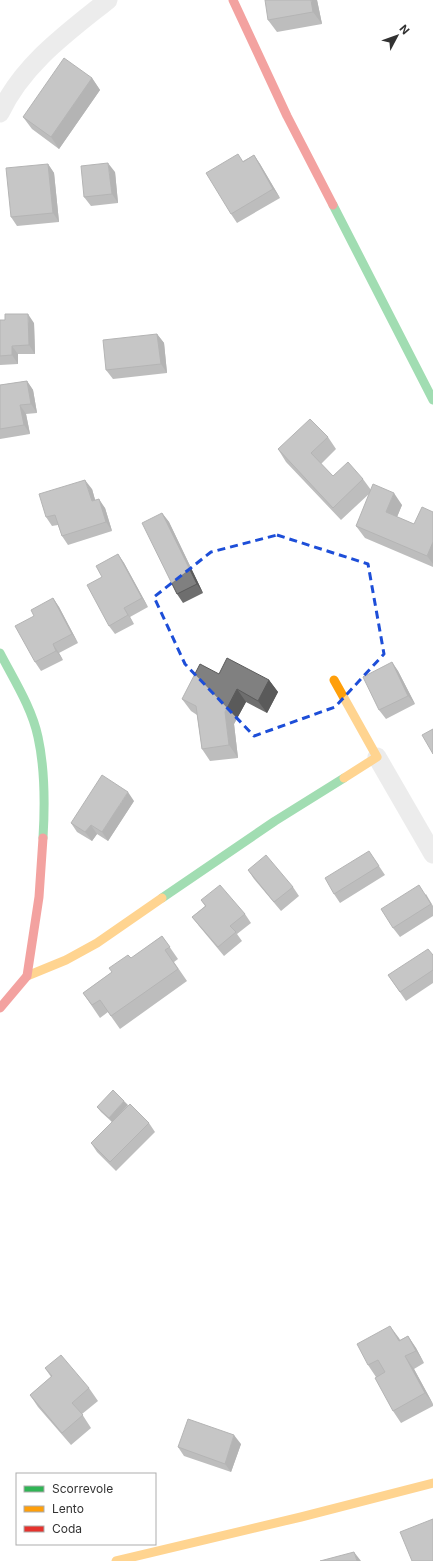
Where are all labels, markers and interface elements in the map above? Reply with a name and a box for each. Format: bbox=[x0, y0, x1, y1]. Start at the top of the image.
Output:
north arrow bbox=[377, 16, 417, 56]
text: N bbox=[397, 22, 413, 37]
legend bbox=[16, 1473, 156, 1545]
text: Scorrevole bbox=[52, 1481, 113, 1496]
text: Lento bbox=[52, 1501, 84, 1516]
text: Coda bbox=[52, 1521, 82, 1536]

